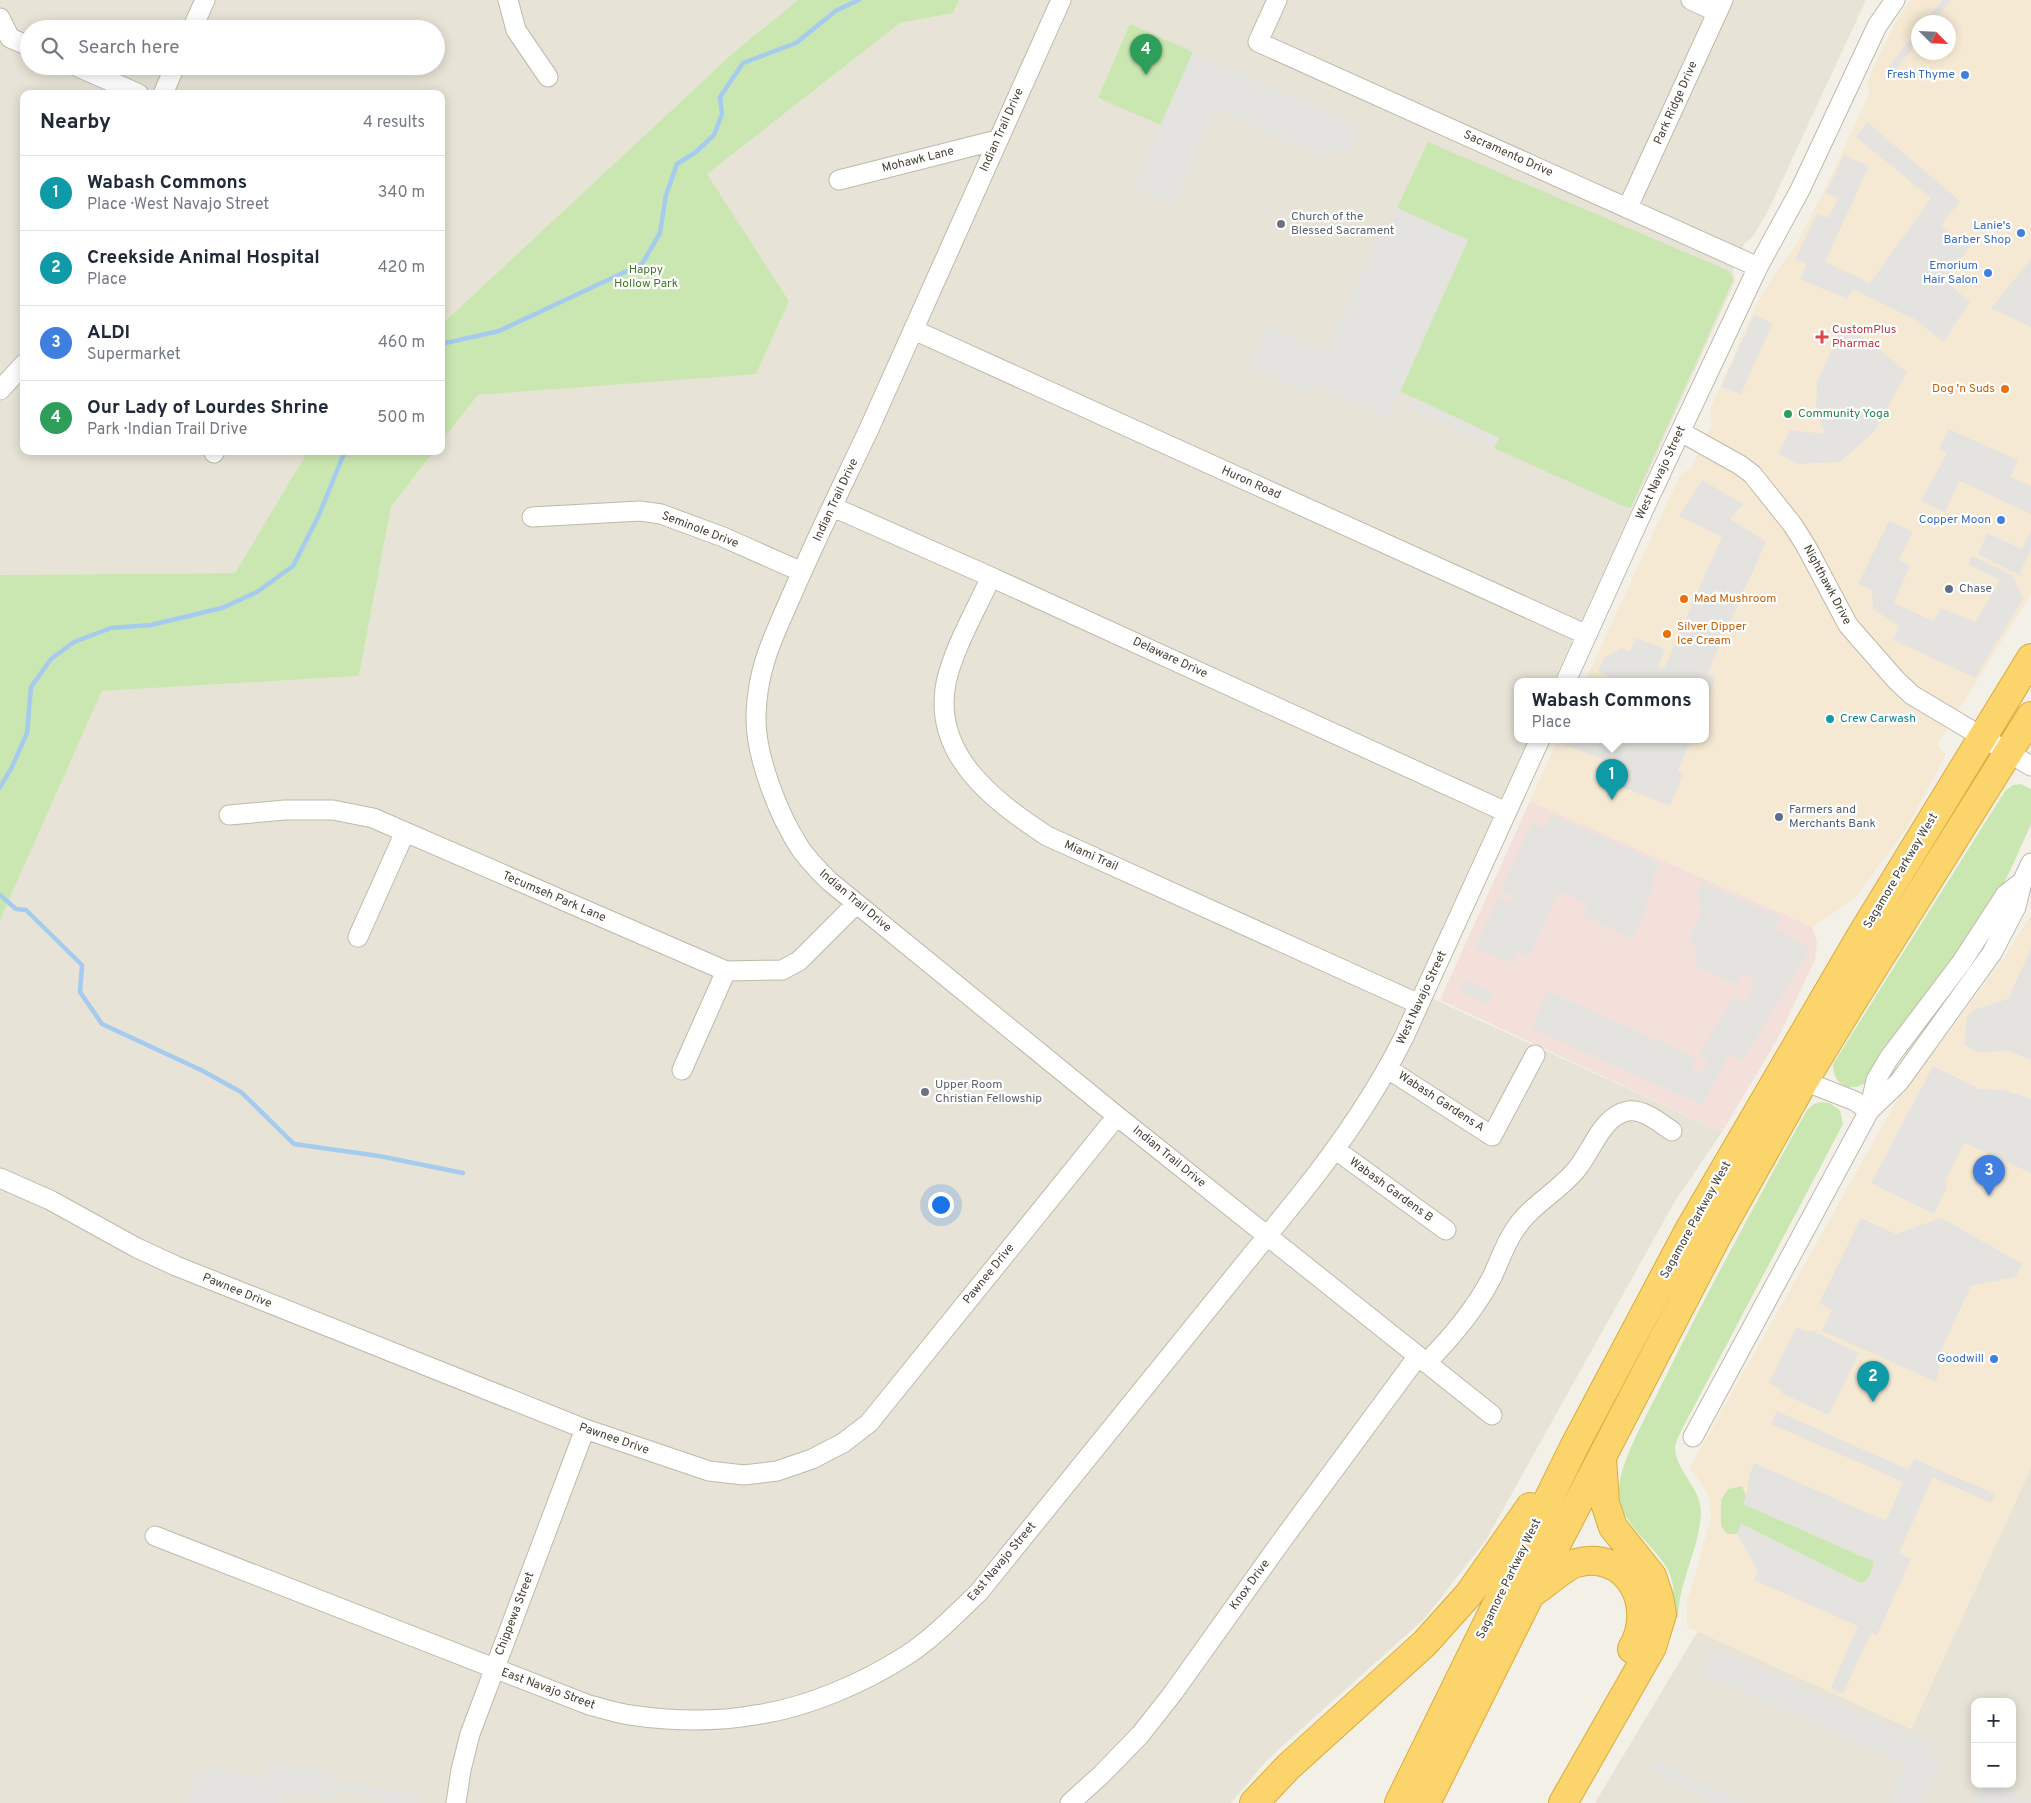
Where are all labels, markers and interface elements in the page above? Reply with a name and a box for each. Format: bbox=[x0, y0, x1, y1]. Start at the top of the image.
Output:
north arrow bbox=[1911, 15, 1956, 60]
search box bbox=[20, 20, 445, 75]
icon: search bbox=[38, 34, 66, 62]
pin: 4 bbox=[1130, 34, 1162, 75]
text: Search here bbox=[78, 36, 180, 60]
street label: Park Ridge Drive bbox=[1650, 59, 1702, 147]
place label: Fresh Thyme bbox=[1887, 67, 1955, 83]
marker: Fresh Thyme bbox=[1959, 69, 1971, 81]
street label: Indian Trail Drive bbox=[976, 86, 1028, 174]
text: Nearby bbox=[40, 109, 111, 136]
text: 4 results bbox=[363, 113, 425, 133]
street label: Sacramento Drive bbox=[1461, 127, 1555, 181]
street label: Mohawk Lane bbox=[880, 143, 956, 177]
text: Wabash Commons bbox=[87, 171, 247, 195]
text: 1 bbox=[53, 183, 59, 203]
text: 340 m bbox=[378, 183, 425, 203]
text: Place · West Navajo Street bbox=[87, 195, 269, 215]
place label: Church of the Blessed Sacrament bbox=[1291, 209, 1394, 239]
marker: Church of the Blessed Sacrament bbox=[1275, 218, 1287, 230]
place label: Lanie's Barber Shop bbox=[1943, 218, 2011, 248]
marker: Lanie's Barber Shop bbox=[2015, 227, 2027, 239]
text: Creekside Animal Hospital bbox=[87, 246, 320, 270]
text: 2 bbox=[51, 258, 61, 278]
text: 420 m bbox=[378, 258, 425, 278]
place label: Emorium Hair Salon bbox=[1923, 258, 1978, 288]
park label: Happy Hollow Park bbox=[614, 262, 678, 292]
marker: Emorium Hair Salon bbox=[1982, 267, 1994, 279]
text: Place bbox=[87, 270, 127, 290]
text: ALDI bbox=[87, 321, 130, 345]
place label: CustomPlus Pharmac bbox=[1832, 322, 1896, 352]
marker: CustomPlus Pharmac bbox=[1816, 331, 1828, 343]
text: 3 bbox=[51, 333, 61, 353]
text: 460 m bbox=[378, 333, 425, 353]
text: Supermarket bbox=[87, 345, 181, 365]
place label: Dog 'n Suds bbox=[1932, 381, 1995, 397]
marker: Dog 'n Suds bbox=[1999, 383, 2011, 395]
text: Our Lady of Lourdes Shrine bbox=[87, 396, 329, 420]
place label: Community Yoga bbox=[1798, 406, 1889, 422]
text: 4 bbox=[51, 408, 61, 428]
text: 500 m bbox=[377, 408, 425, 428]
marker: Community Yoga bbox=[1782, 408, 1794, 420]
text: Park · Indian Trail Drive bbox=[87, 420, 247, 440]
street label: West Navajo Street bbox=[1632, 424, 1690, 522]
street label: Indian Trail Drive bbox=[810, 456, 862, 544]
street label: Huron Road bbox=[1219, 463, 1283, 503]
street label: Seminole Drive bbox=[659, 508, 741, 552]
place label: Copper Moon bbox=[1919, 512, 1991, 528]
marker: Copper Moon bbox=[1995, 514, 2007, 526]
street label: Nighthawk Drive bbox=[1799, 542, 1855, 628]
place label: Chase bbox=[1959, 581, 1992, 597]
marker: Chase bbox=[1943, 583, 1955, 595]
place label: Mad Mushroom bbox=[1694, 591, 1776, 607]
marker: Mad Mushroom bbox=[1678, 593, 1690, 605]
place label: Silver Dipper Ice Cream bbox=[1677, 619, 1747, 649]
marker: Silver Dipper Ice Cream bbox=[1661, 628, 1673, 640]
street label: Delaware Drive bbox=[1130, 634, 1210, 682]
popup bbox=[1514, 678, 1709, 743]
text: Wabash Commons bbox=[1531, 689, 1692, 713]
place label: Crew Carwash bbox=[1840, 711, 1916, 727]
text: Place bbox=[1531, 713, 1571, 733]
marker: Crew Carwash bbox=[1824, 713, 1836, 725]
pin: 1 bbox=[1596, 759, 1628, 800]
place label: Farmers and Merchants Bank bbox=[1789, 802, 1876, 832]
street label: Sagamore Parkway West bbox=[1860, 810, 1942, 932]
marker: Farmers and Merchants Bank bbox=[1773, 811, 1785, 823]
street label: Miami Trail bbox=[1061, 837, 1121, 875]
street label: Indian Trail Drive bbox=[815, 866, 895, 936]
street label: Tecumseh Park Lane bbox=[500, 868, 608, 926]
street label: West Navajo Street bbox=[1393, 949, 1451, 1047]
street label: Wabash Gardens A bbox=[1395, 1068, 1487, 1136]
place label: Upper Room Christian Fellowship bbox=[935, 1077, 1042, 1107]
marker: Upper Room Christian Fellowship bbox=[919, 1086, 931, 1098]
street label: Indian Trail Drive bbox=[1129, 1123, 1209, 1191]
street label: Wabash Gardens B bbox=[1346, 1154, 1436, 1226]
pin: 3 bbox=[1973, 1155, 2005, 1196]
street label: Sagamore Parkway West bbox=[1657, 1158, 1735, 1282]
your location bbox=[928, 1192, 954, 1218]
street label: Pawnee Drive bbox=[960, 1240, 1018, 1308]
street label: Pawnee Drive bbox=[200, 1270, 274, 1312]
place label: Goodwill bbox=[1937, 1351, 1984, 1367]
marker: Goodwill bbox=[1988, 1353, 2000, 1365]
pin: 2 bbox=[1857, 1361, 1889, 1402]
street label: Pawnee Drive bbox=[577, 1419, 651, 1459]
street label: Sagamore Parkway West bbox=[1473, 1516, 1545, 1642]
street label: East Navajo Street bbox=[964, 1519, 1040, 1605]
street label: Knox Drive bbox=[1226, 1557, 1274, 1613]
street label: Chippewa Street bbox=[492, 1570, 538, 1658]
street label: East Navajo Street bbox=[499, 1665, 597, 1713]
map controls bbox=[1971, 1698, 2016, 1788]
button: + bbox=[1971, 1698, 2016, 1743]
button: − bbox=[1971, 1743, 2016, 1788]

